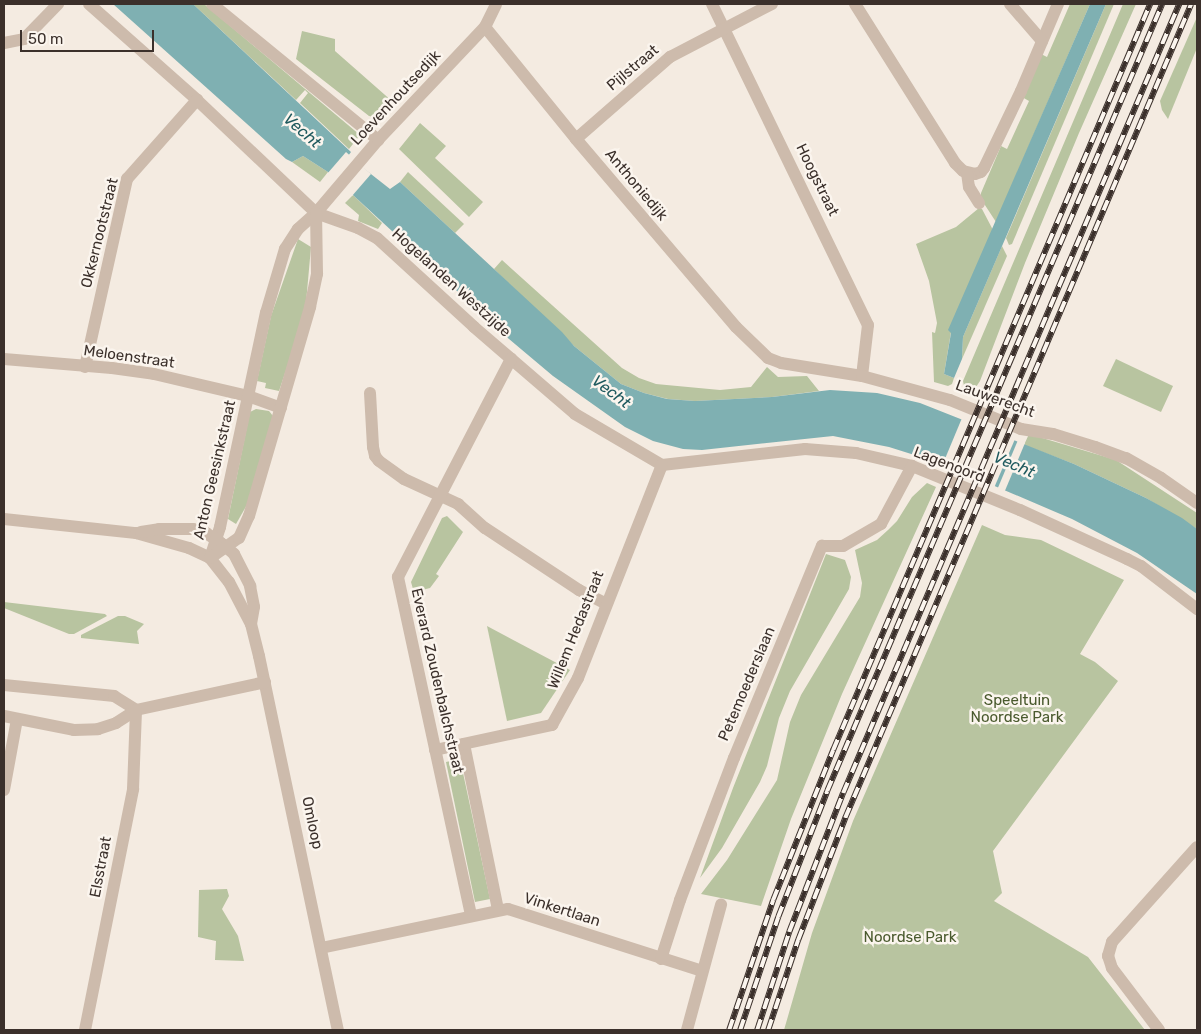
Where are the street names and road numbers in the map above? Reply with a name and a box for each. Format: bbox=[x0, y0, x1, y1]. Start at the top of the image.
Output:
street label: Pijlstraat bbox=[603, 41, 663, 95]
street label: Loevenhoutsedijk bbox=[347, 47, 445, 149]
street label: Hoogstraat bbox=[792, 141, 842, 219]
street label: Anthoniedijk bbox=[601, 146, 671, 224]
street label: Okkernootstraat bbox=[78, 176, 122, 290]
street label: Hogelanden Westzijde bbox=[388, 225, 514, 341]
street label: Meloenstraat bbox=[82, 342, 176, 372]
street label: Lauwerecht bbox=[953, 376, 1037, 422]
street label: Anton Geesinkstraat bbox=[190, 398, 240, 542]
street label: Lagenoord bbox=[911, 443, 987, 487]
street label: Willem Hedastraat bbox=[544, 568, 608, 692]
street label: Everard Zoudenbalchstraat bbox=[407, 586, 467, 776]
street label: Petemoederslaan bbox=[715, 624, 779, 744]
street label: Omloop bbox=[298, 795, 326, 851]
street label: Elsstraat bbox=[86, 835, 116, 899]
street label: Vinkertlaan bbox=[522, 889, 602, 931]

